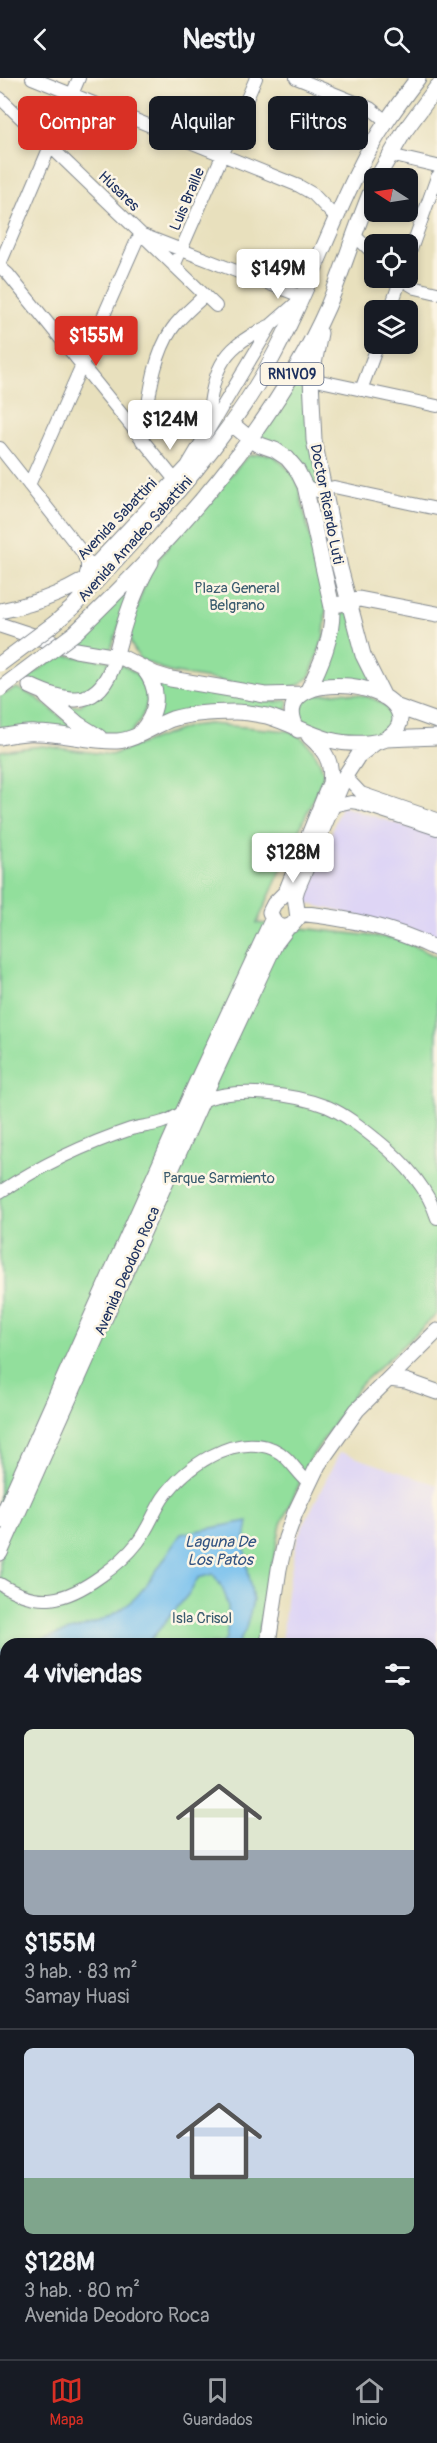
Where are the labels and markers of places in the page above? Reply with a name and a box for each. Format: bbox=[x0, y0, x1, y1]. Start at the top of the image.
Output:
pin: $149M bbox=[236, 249, 320, 300]
pin: $155M bbox=[54, 316, 138, 367]
pin: $124M bbox=[128, 400, 212, 451]
pin: $128M bbox=[251, 833, 335, 884]

